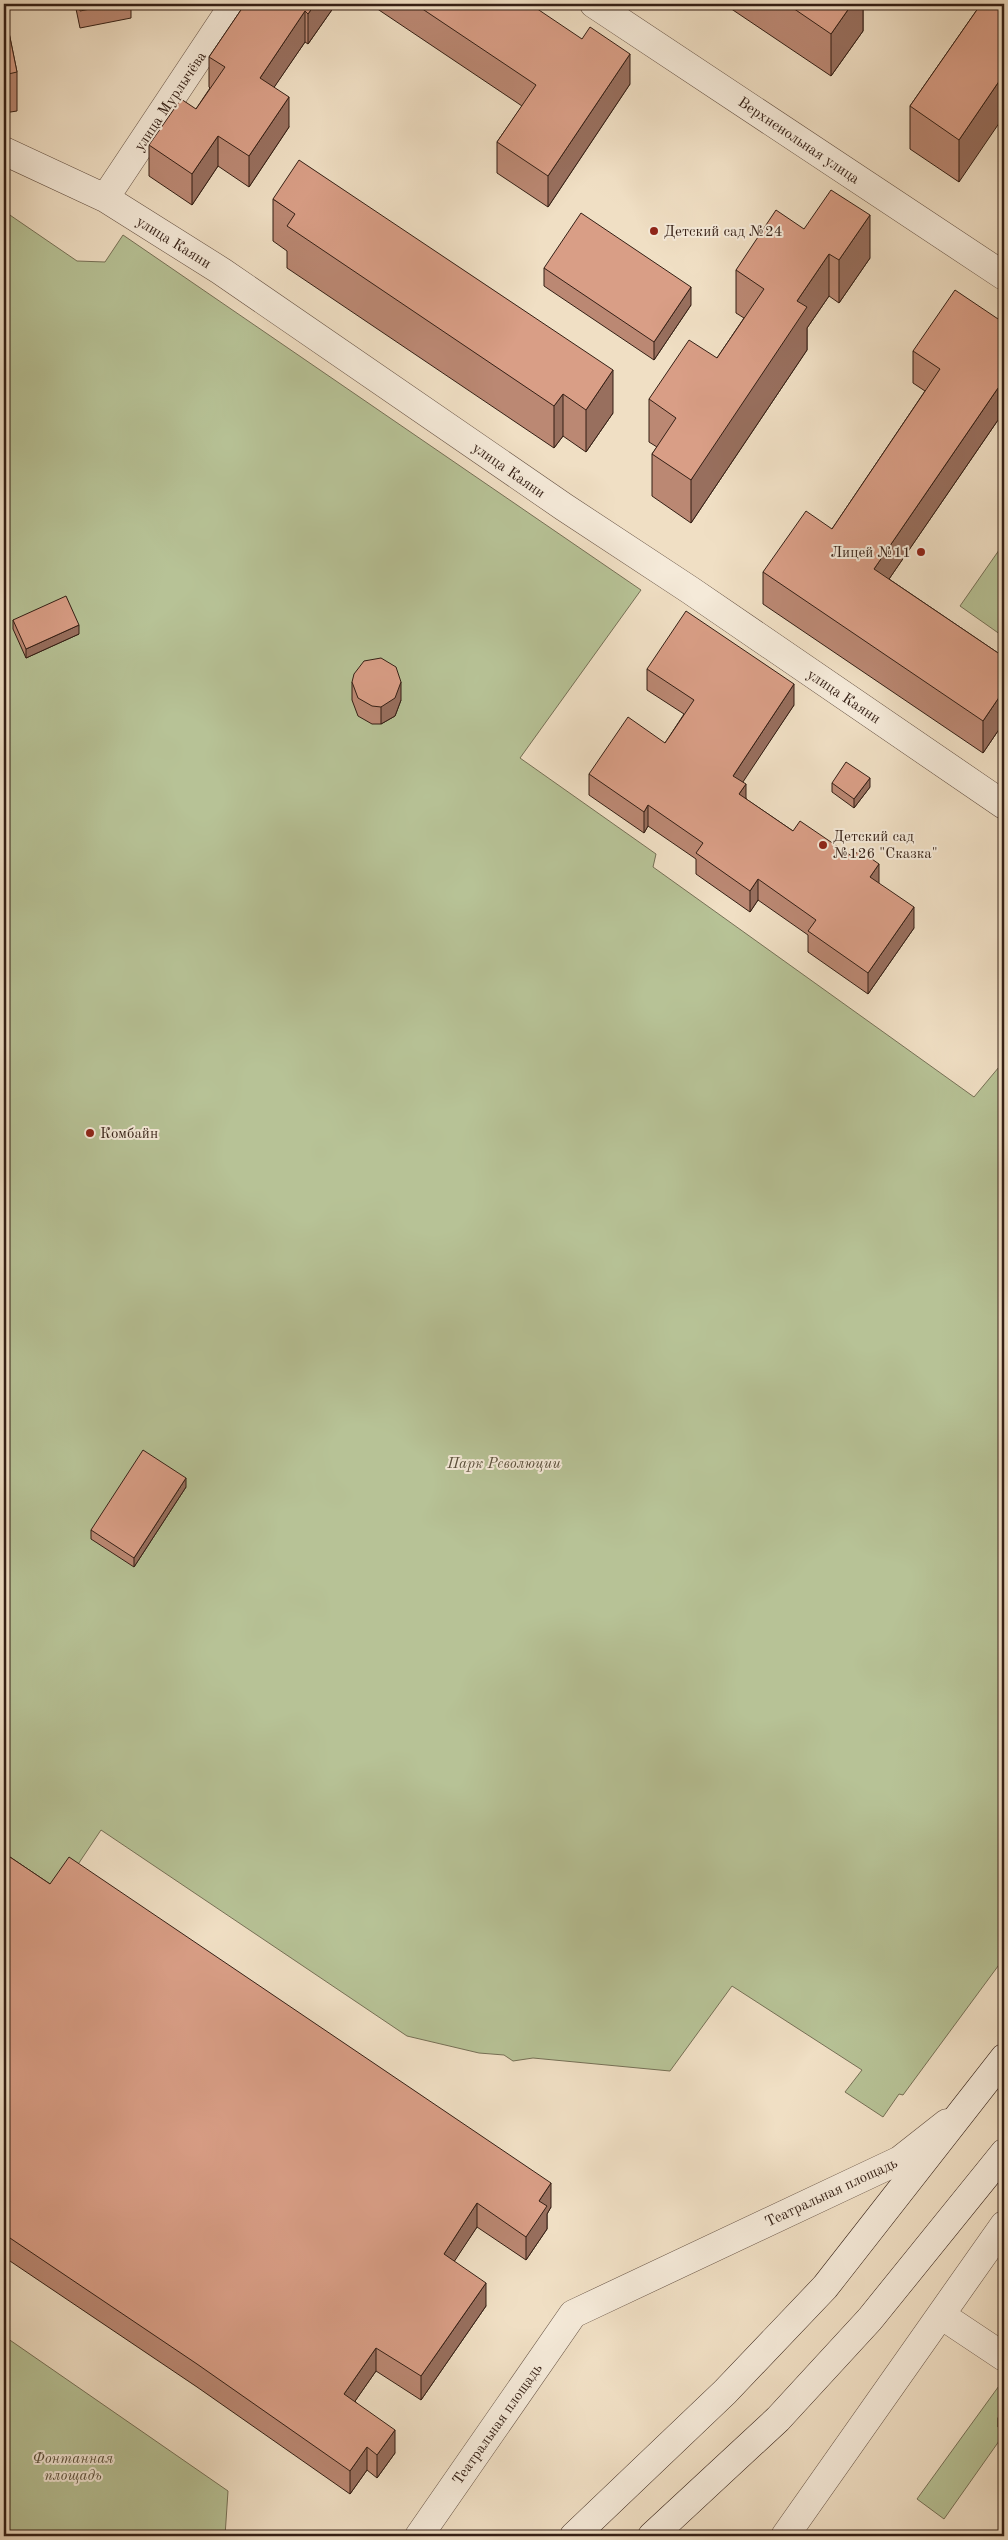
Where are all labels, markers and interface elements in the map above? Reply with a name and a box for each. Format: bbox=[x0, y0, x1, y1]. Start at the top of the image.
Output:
street label: улица Мурлычёва bbox=[132, 49, 210, 154]
street label: Верхненольная улица bbox=[735, 95, 862, 188]
street label: улица Каяни bbox=[133, 214, 213, 272]
marker: Детский сад №24 bbox=[648, 225, 660, 237]
place label: Детский сад №24 bbox=[664, 225, 782, 240]
street label: улица Каяни bbox=[469, 441, 547, 502]
place label: Лицей №11 bbox=[830, 546, 911, 561]
marker: Лицей №11 bbox=[915, 546, 927, 558]
street label: улица Каяни bbox=[804, 667, 883, 727]
place label: Детский сад №126 "Сказка" bbox=[833, 830, 938, 862]
marker: Детский сад №126 "Сказка" bbox=[817, 839, 829, 851]
marker: Комбайн bbox=[84, 1127, 96, 1139]
place label: Комбайн bbox=[100, 1127, 158, 1142]
park label: Парк Революции bbox=[446, 1457, 561, 1472]
street label: Театральная площадь bbox=[763, 2156, 900, 2231]
street label: Театральная площадь bbox=[451, 2362, 546, 2488]
park label: Фонтанная площадь bbox=[33, 2452, 113, 2484]

